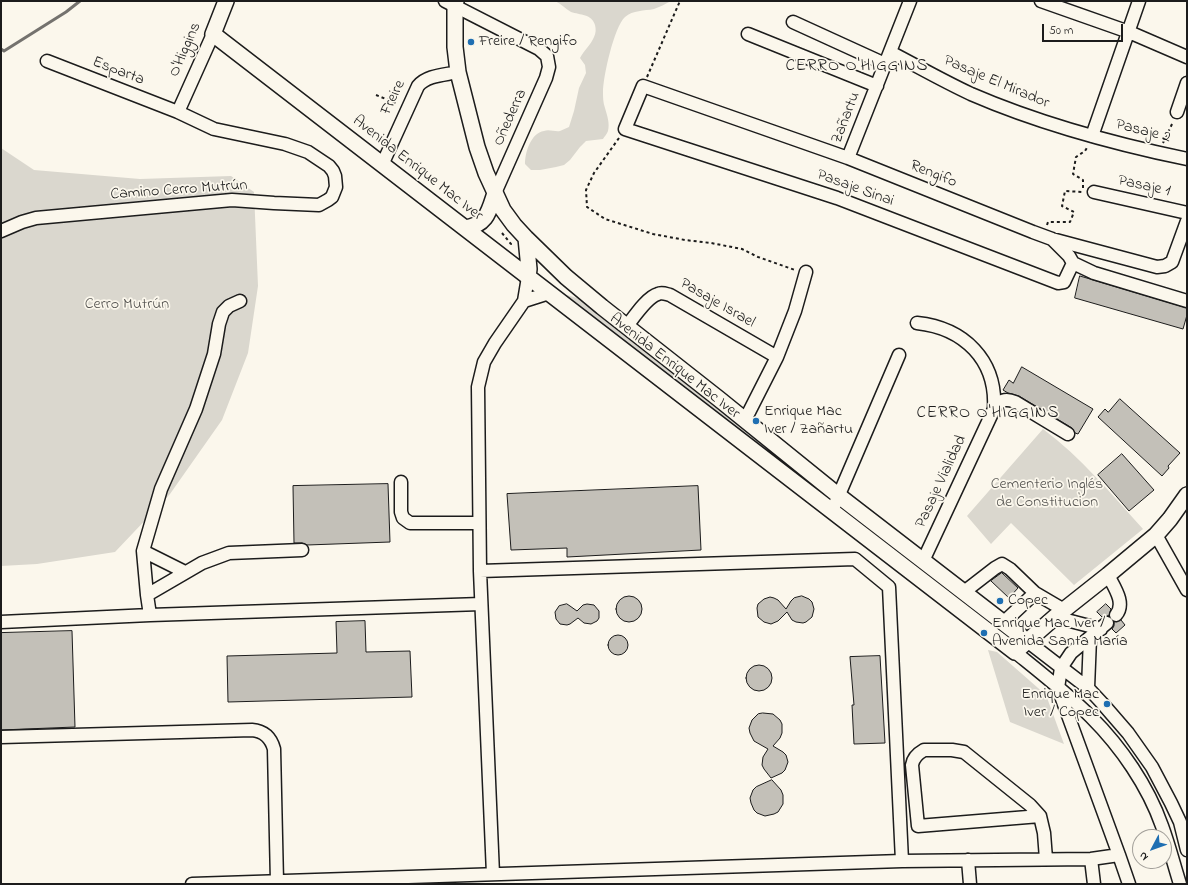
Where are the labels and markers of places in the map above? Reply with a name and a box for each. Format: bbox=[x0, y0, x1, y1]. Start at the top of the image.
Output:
place label: Freire / Rengifo bbox=[479, 32, 577, 52]
marker: Freire / Rengifo bbox=[466, 37, 476, 47]
place label: Enrique Mac Iver / Zañartu bbox=[764, 402, 853, 440]
marker: Enrique Mac Iver / Zañartu bbox=[751, 416, 761, 426]
place label: Copec bbox=[1008, 591, 1048, 611]
marker: Copec bbox=[995, 596, 1005, 606]
place label: Enrique Mac Iver / Avenida Santa María bbox=[992, 614, 1128, 652]
marker: Enrique Mac Iver / Avenida Santa María bbox=[979, 628, 989, 638]
place label: Enrique Mac Iver / Copec bbox=[1021, 685, 1099, 723]
marker: Enrique Mac Iver / Copec bbox=[1102, 699, 1112, 709]

